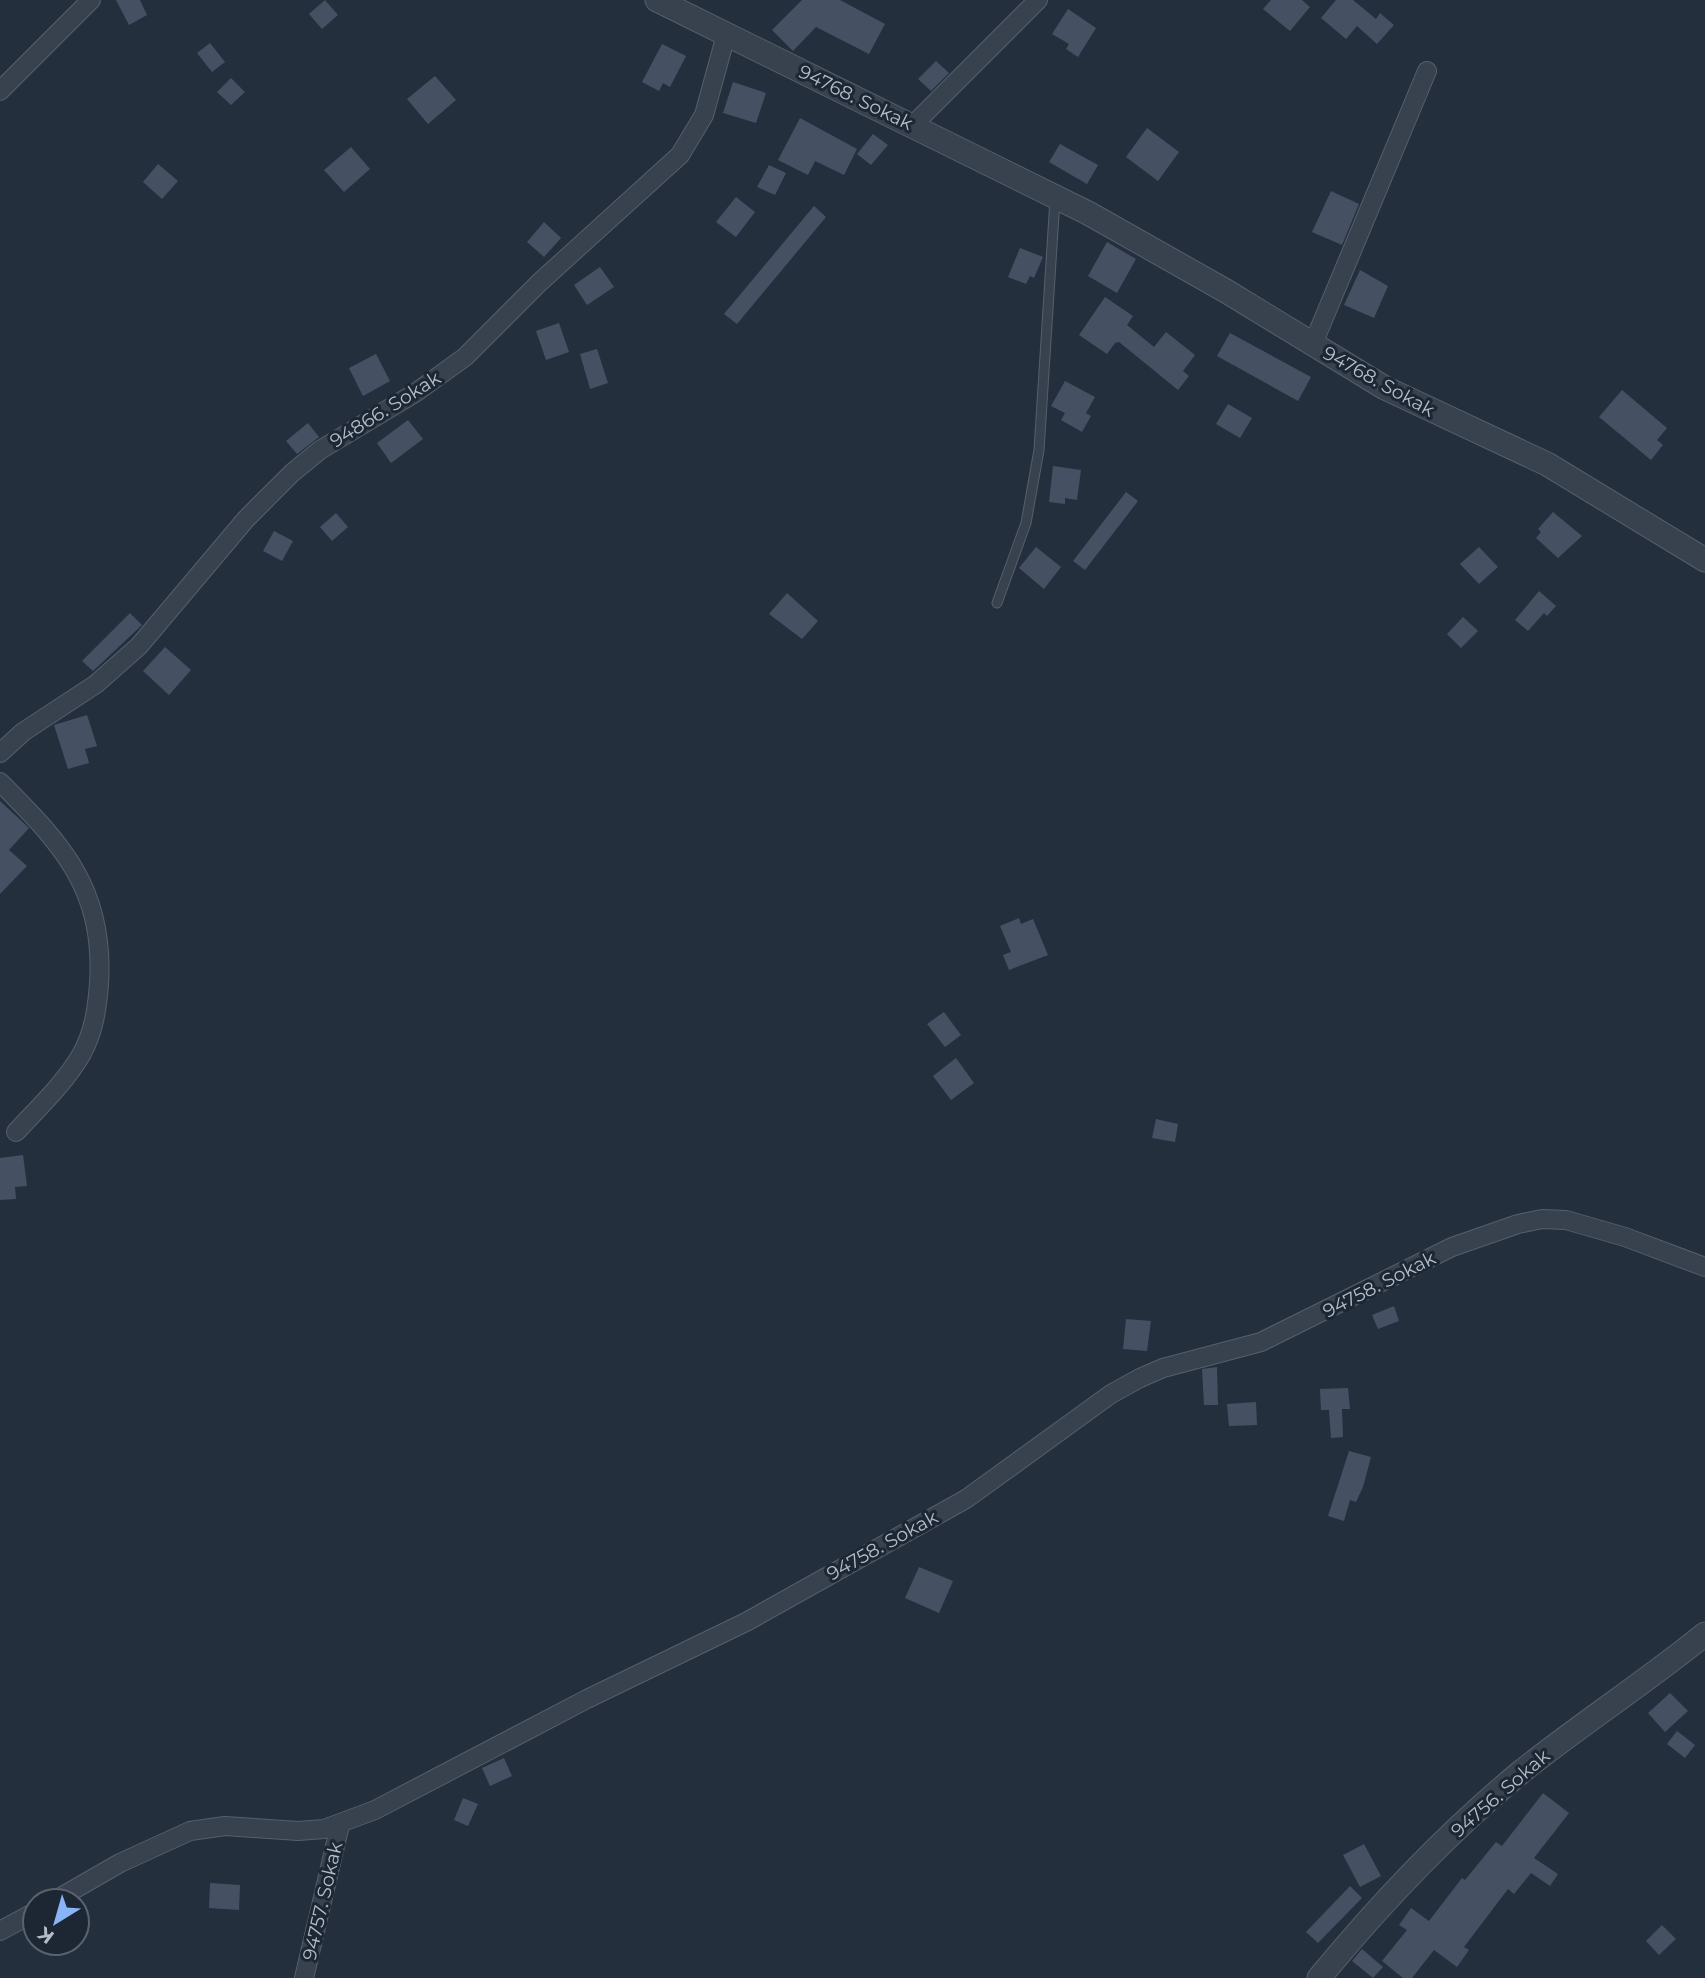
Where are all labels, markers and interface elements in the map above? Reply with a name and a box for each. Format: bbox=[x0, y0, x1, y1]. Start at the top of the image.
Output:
street label: 94768. Sokak bbox=[795, 60, 917, 135]
street label: 94768. Sokak bbox=[1319, 341, 1439, 422]
street label: 94866. Sokak bbox=[326, 366, 445, 453]
street label: 94758. Sokak bbox=[1319, 1246, 1440, 1323]
street label: 94758. Sokak bbox=[823, 1505, 942, 1585]
street label: 94756. Sokak bbox=[1446, 1744, 1555, 1842]
street label: 94757. Sokak bbox=[298, 1839, 347, 1963]
north arrow bbox=[21, 1887, 91, 1957]
text: K bbox=[33, 1921, 59, 1949]

